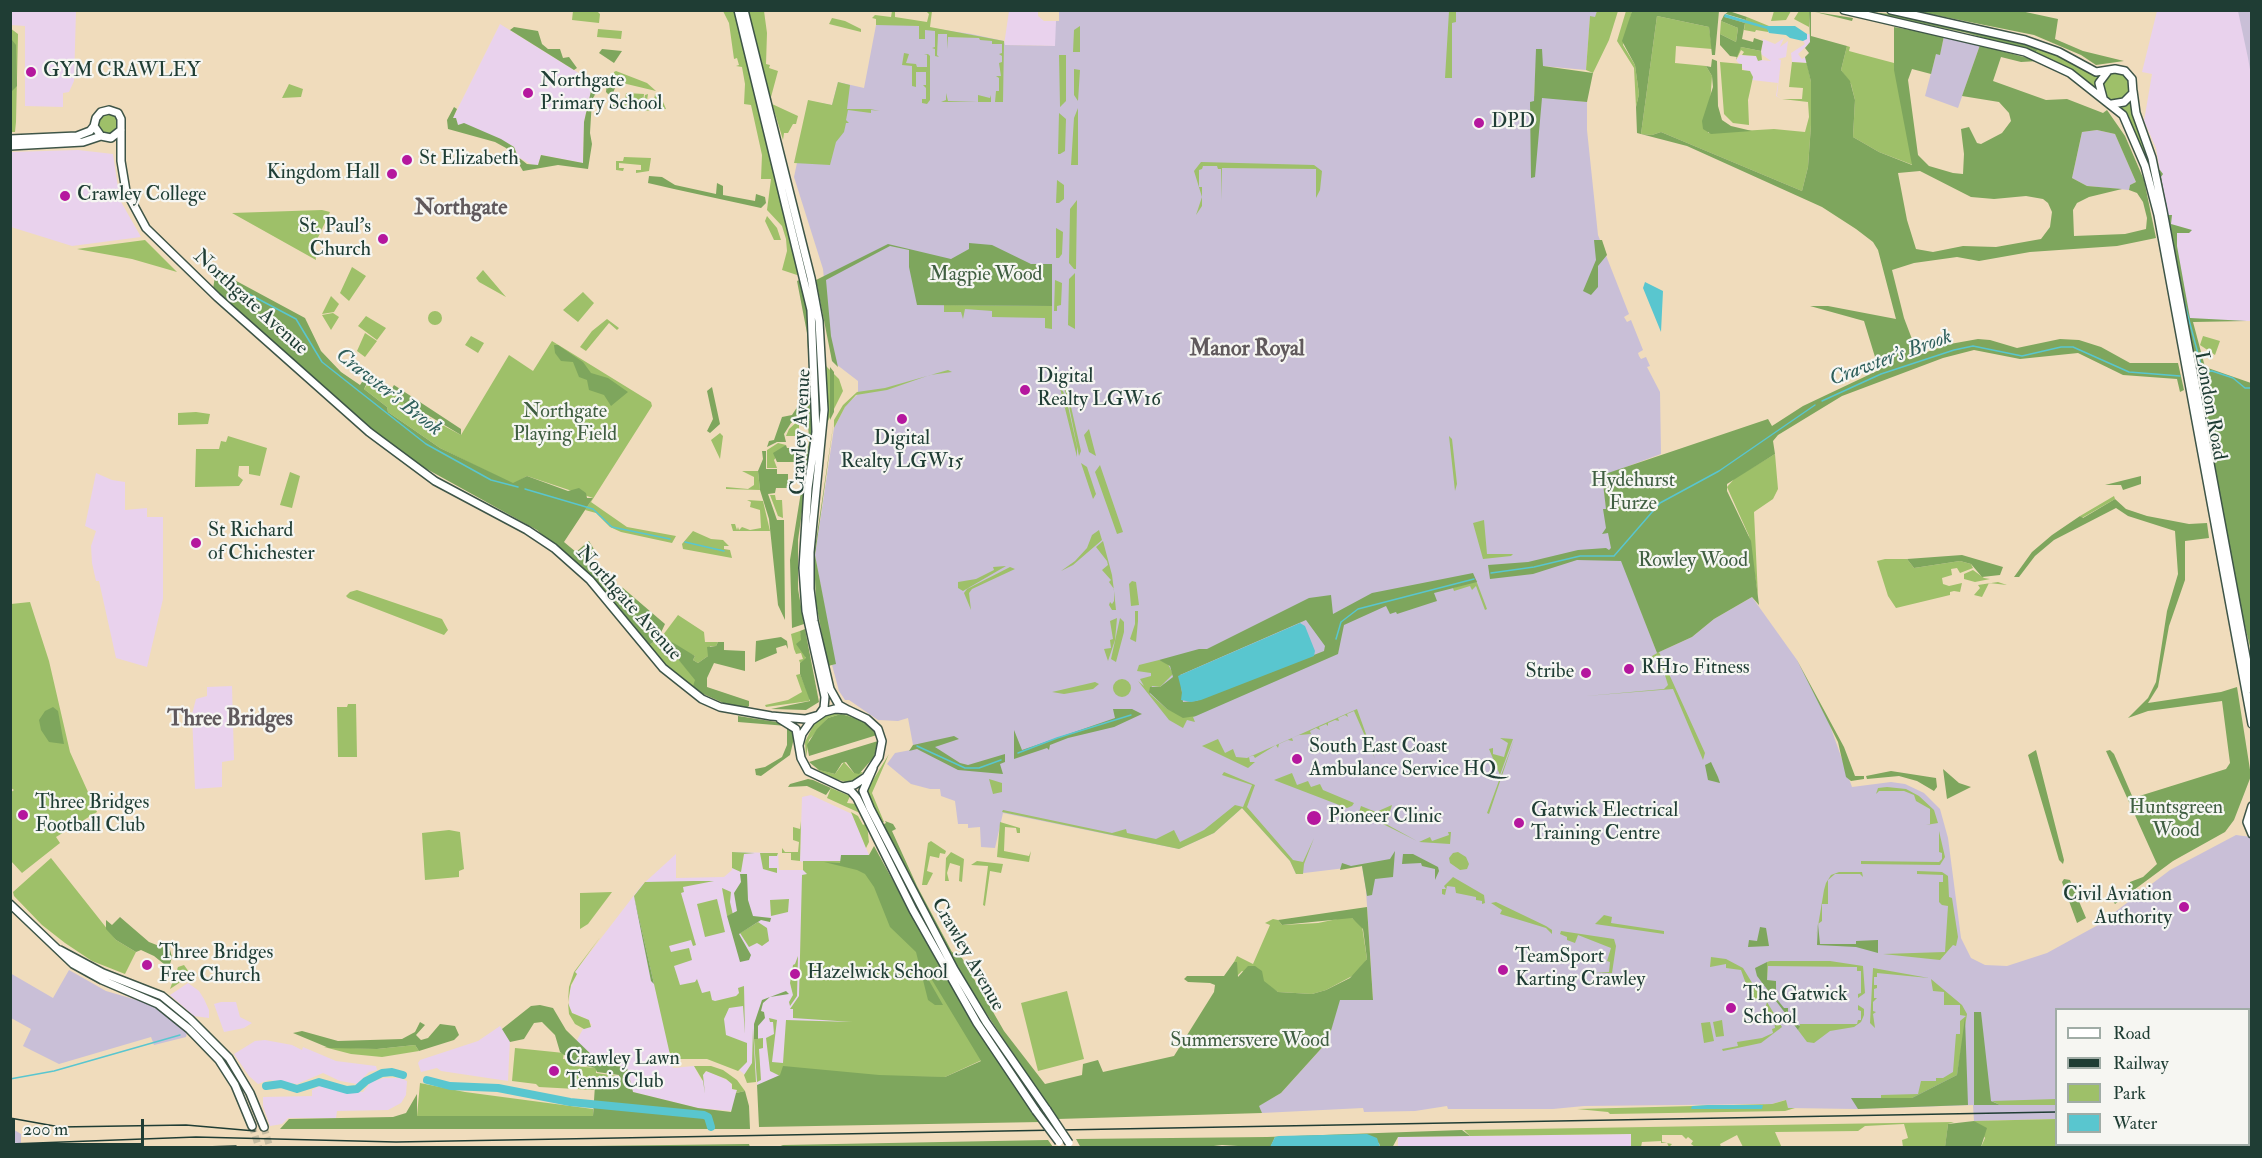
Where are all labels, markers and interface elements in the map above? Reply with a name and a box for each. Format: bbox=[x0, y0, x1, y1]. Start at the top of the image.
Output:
place label: GYM CRAWLEY bbox=[43, 60, 201, 84]
marker: GYM CRAWLEY bbox=[24, 65, 38, 79]
place label: Northgate Primary School bbox=[540, 70, 662, 117]
marker: Northgate Primary School bbox=[521, 86, 535, 100]
place label: DPD bbox=[1491, 111, 1535, 135]
marker: DPD bbox=[1472, 116, 1486, 130]
place label: St Elizabeth bbox=[419, 148, 519, 172]
marker: St Elizabeth bbox=[400, 153, 414, 167]
place label: Kingdom Hall bbox=[266, 162, 380, 186]
marker: Kingdom Hall bbox=[385, 167, 399, 181]
place label: Crawley College bbox=[77, 184, 206, 208]
marker: Crawley College bbox=[58, 189, 72, 203]
district label: Northgate bbox=[415, 196, 507, 222]
place label: St. Paul's Church bbox=[299, 216, 371, 263]
marker: St. Paul's Church bbox=[376, 232, 390, 246]
street label: Northgate Avenue bbox=[188, 245, 312, 361]
park label: Magpie Wood bbox=[930, 264, 1042, 288]
water label: Crawter's Brook bbox=[1826, 325, 1956, 393]
district label: Manor Royal bbox=[1189, 337, 1305, 363]
water label: Crawter's Brook bbox=[330, 344, 446, 442]
street label: London Road bbox=[2188, 350, 2230, 462]
place label: Digital Realty LGW16 bbox=[1037, 366, 1161, 413]
street label: Crawley Avenue bbox=[787, 368, 817, 496]
marker: Digital Realty LGW16 bbox=[1018, 383, 1032, 397]
park label: Northgate Playing Field bbox=[513, 401, 617, 448]
marker: Digital Realty LGW15 bbox=[895, 412, 909, 426]
place label: Digital Realty LGW15 bbox=[841, 428, 963, 475]
park label: Hydehurst Furze bbox=[1591, 470, 1675, 517]
place label: St Richard of Chichester bbox=[208, 520, 315, 567]
marker: St Richard of Chichester bbox=[189, 536, 203, 550]
street label: Northgate Avenue bbox=[570, 542, 686, 666]
park label: Rowley Wood bbox=[1638, 550, 1748, 574]
place label: RH10 Fitness bbox=[1641, 657, 1750, 681]
place label: Stribe bbox=[1526, 661, 1574, 685]
marker: RH10 Fitness bbox=[1622, 662, 1636, 676]
marker: Stribe bbox=[1579, 666, 1593, 680]
district label: Three Bridges bbox=[167, 707, 293, 733]
place label: South East Coast Ambulance Service HQ bbox=[1309, 736, 1496, 783]
marker: South East Coast Ambulance Service HQ bbox=[1290, 752, 1304, 766]
place label: Three Bridges Football Club bbox=[35, 792, 149, 839]
park label: Huntsgreen Wood bbox=[2129, 797, 2223, 844]
place label: Gatwick Electrical Training Centre bbox=[1531, 800, 1678, 847]
place label: Pioneer Clinic bbox=[1328, 806, 1442, 830]
marker: Three Bridges Football Club bbox=[16, 808, 30, 822]
marker: Pioneer Clinic bbox=[1305, 809, 1323, 827]
marker: Gatwick Electrical Training Centre bbox=[1512, 816, 1526, 830]
place label: Civil Aviation Authority bbox=[2063, 884, 2172, 931]
street label: Crawley Avenue bbox=[925, 894, 1009, 1016]
marker: Civil Aviation Authority bbox=[2177, 900, 2191, 914]
place label: Three Bridges Free Church bbox=[159, 942, 273, 989]
place label: TeamSport Karting Crawley bbox=[1515, 946, 1645, 993]
marker: Three Bridges Free Church bbox=[140, 958, 154, 972]
place label: Hazelwick School bbox=[807, 962, 948, 986]
marker: TeamSport Karting Crawley bbox=[1496, 963, 1510, 977]
marker: Hazelwick School bbox=[788, 967, 802, 981]
place label: The Gatwick School bbox=[1743, 984, 1848, 1031]
marker: The Gatwick School bbox=[1724, 1001, 1738, 1015]
legend bbox=[2055, 1008, 2250, 1146]
text: Road bbox=[2113, 1022, 2151, 1045]
park label: Summersvere Wood bbox=[1170, 1030, 1330, 1054]
place label: Crawley Lawn Tennis Club bbox=[566, 1048, 680, 1095]
text: Railway bbox=[2113, 1052, 2169, 1075]
marker: Crawley Lawn Tennis Club bbox=[547, 1064, 561, 1078]
text: Park bbox=[2113, 1082, 2146, 1105]
scale bar bbox=[15, 1107, 147, 1145]
text: Water bbox=[2113, 1112, 2157, 1135]
text: 200 m bbox=[23, 1118, 68, 1141]

